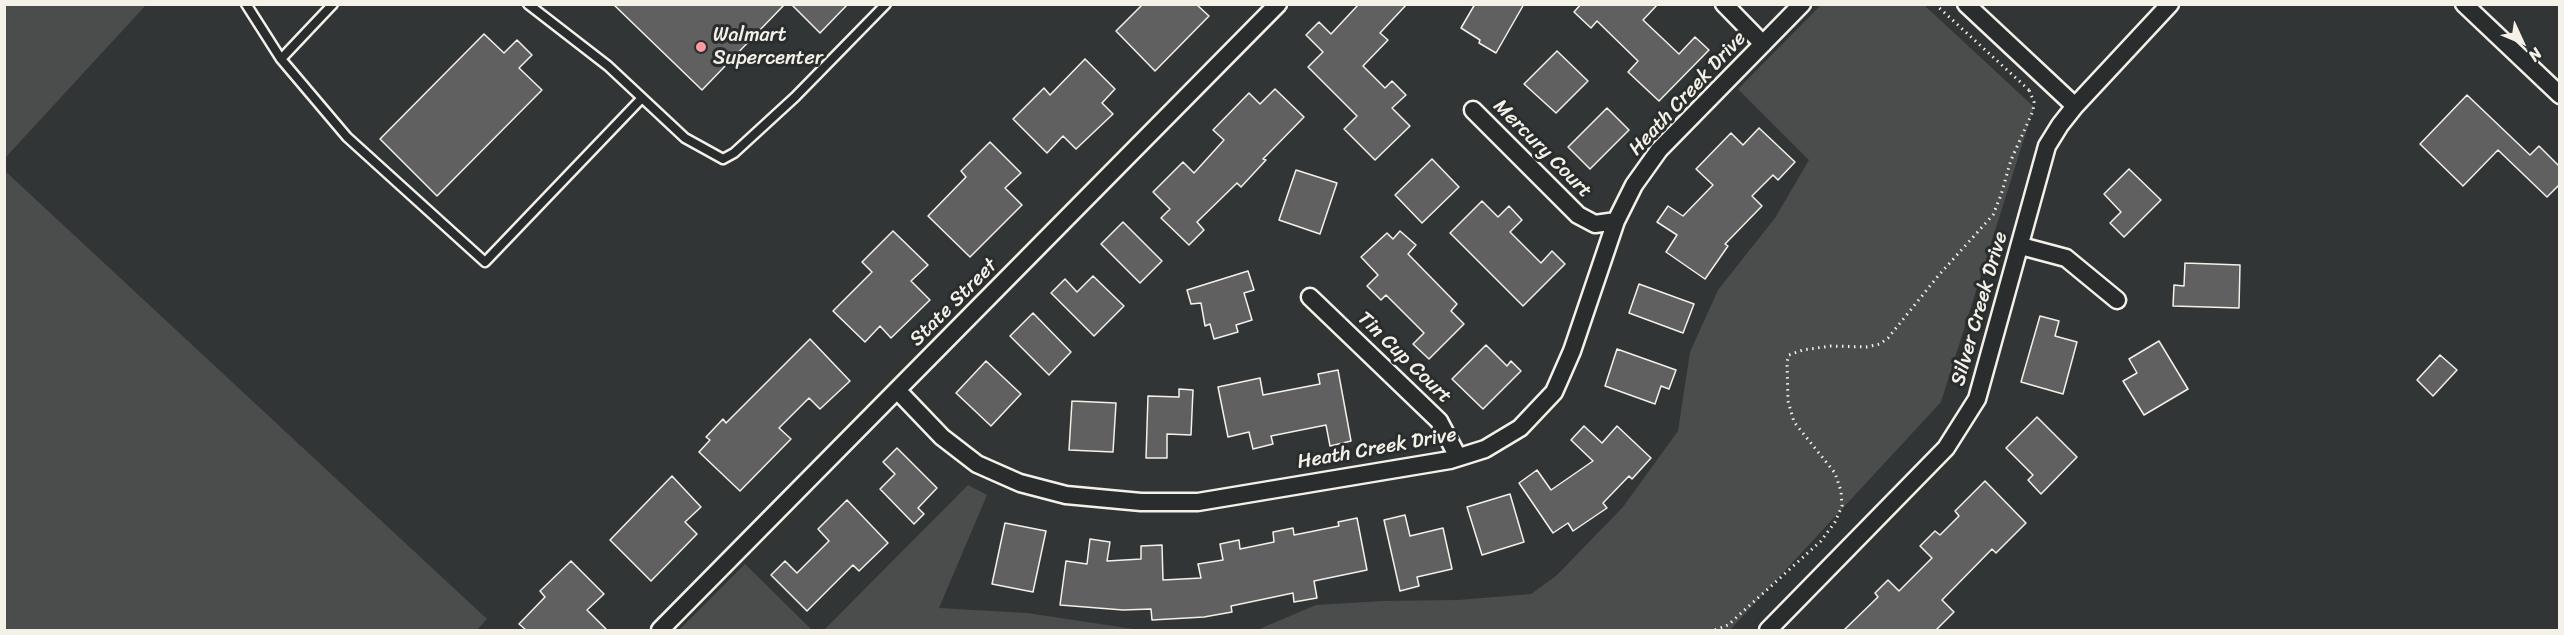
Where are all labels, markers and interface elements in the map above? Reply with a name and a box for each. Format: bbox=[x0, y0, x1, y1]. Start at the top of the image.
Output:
north arrow bbox=[2492, 12, 2552, 72]
place label: Walmart Supercenter bbox=[713, 24, 823, 71]
street label: Heath Creek Drive bbox=[1624, 27, 1752, 161]
marker: Walmart Supercenter bbox=[694, 40, 708, 54]
text: N bbox=[2521, 41, 2550, 69]
street label: Mercury Court bbox=[1488, 95, 1596, 203]
street label: Silver Creek Drive bbox=[1947, 229, 2013, 389]
street label: State Street bbox=[905, 254, 1003, 352]
street label: Tin Cup Court bbox=[1352, 307, 1456, 409]
street label: Heath Creek Drive bbox=[1296, 423, 1458, 475]

